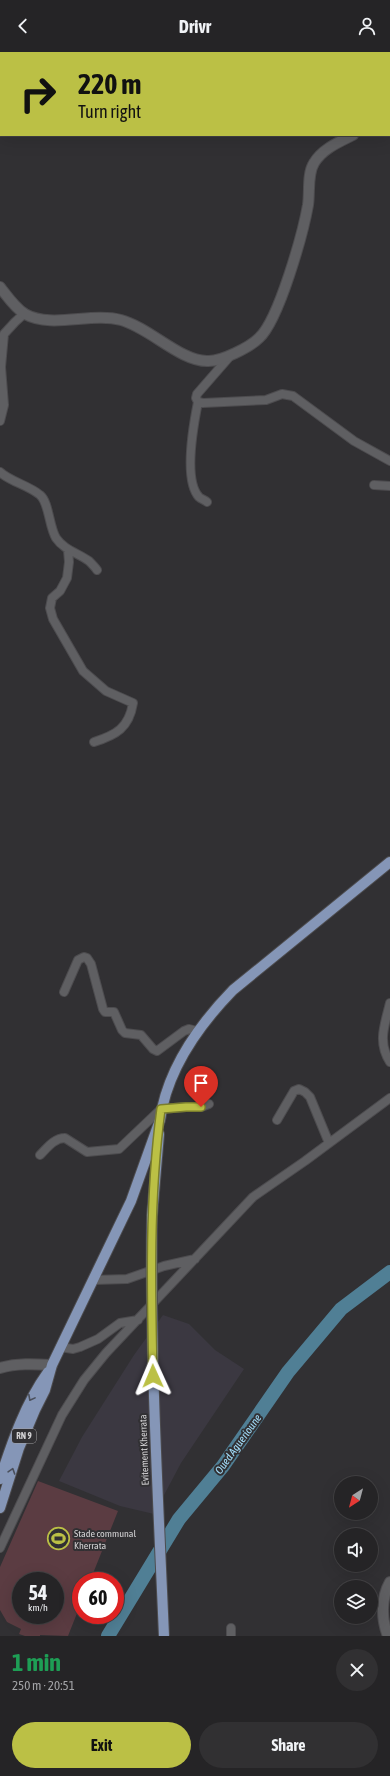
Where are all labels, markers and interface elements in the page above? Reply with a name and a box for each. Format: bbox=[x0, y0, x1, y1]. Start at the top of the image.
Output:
icon: back bbox=[12, 15, 34, 37]
icon: person bbox=[356, 15, 378, 37]
text: Drivr bbox=[179, 16, 211, 37]
icon: right bbox=[12, 68, 64, 120]
text: 220 m bbox=[78, 68, 141, 100]
text: Turn right bbox=[78, 101, 141, 122]
pin bbox=[184, 1066, 218, 1107]
icon: arrive bbox=[190, 1072, 212, 1094]
position arrow bbox=[132, 1355, 174, 1397]
one-way arrow bbox=[28, 1394, 36, 1401]
water label: Oued Aguerioune bbox=[212, 1412, 264, 1476]
street label: Evitement Kherrata bbox=[137, 1414, 151, 1486]
road number: RN 9 bbox=[12, 1429, 36, 1443]
one-way arrow bbox=[7, 1468, 16, 1475]
north arrow bbox=[334, 1476, 378, 1520]
map controls bbox=[334, 1476, 378, 1624]
sports icon: Stade communal Kherrata bbox=[46, 1526, 72, 1552]
place label: Stade communal Kherrata bbox=[74, 1528, 137, 1551]
button: sound bbox=[334, 1528, 378, 1572]
speed limit sign: 60 bbox=[72, 1572, 124, 1624]
button: layers bbox=[334, 1580, 378, 1624]
text: 54 bbox=[29, 1581, 47, 1604]
text: km/h bbox=[28, 1602, 48, 1613]
text: 1 min bbox=[12, 1649, 61, 1676]
button: close bbox=[336, 1649, 378, 1691]
text: 250 m · 20:51 bbox=[12, 1678, 75, 1693]
button: Exit bbox=[12, 1722, 191, 1768]
button: Share bbox=[199, 1722, 378, 1768]

